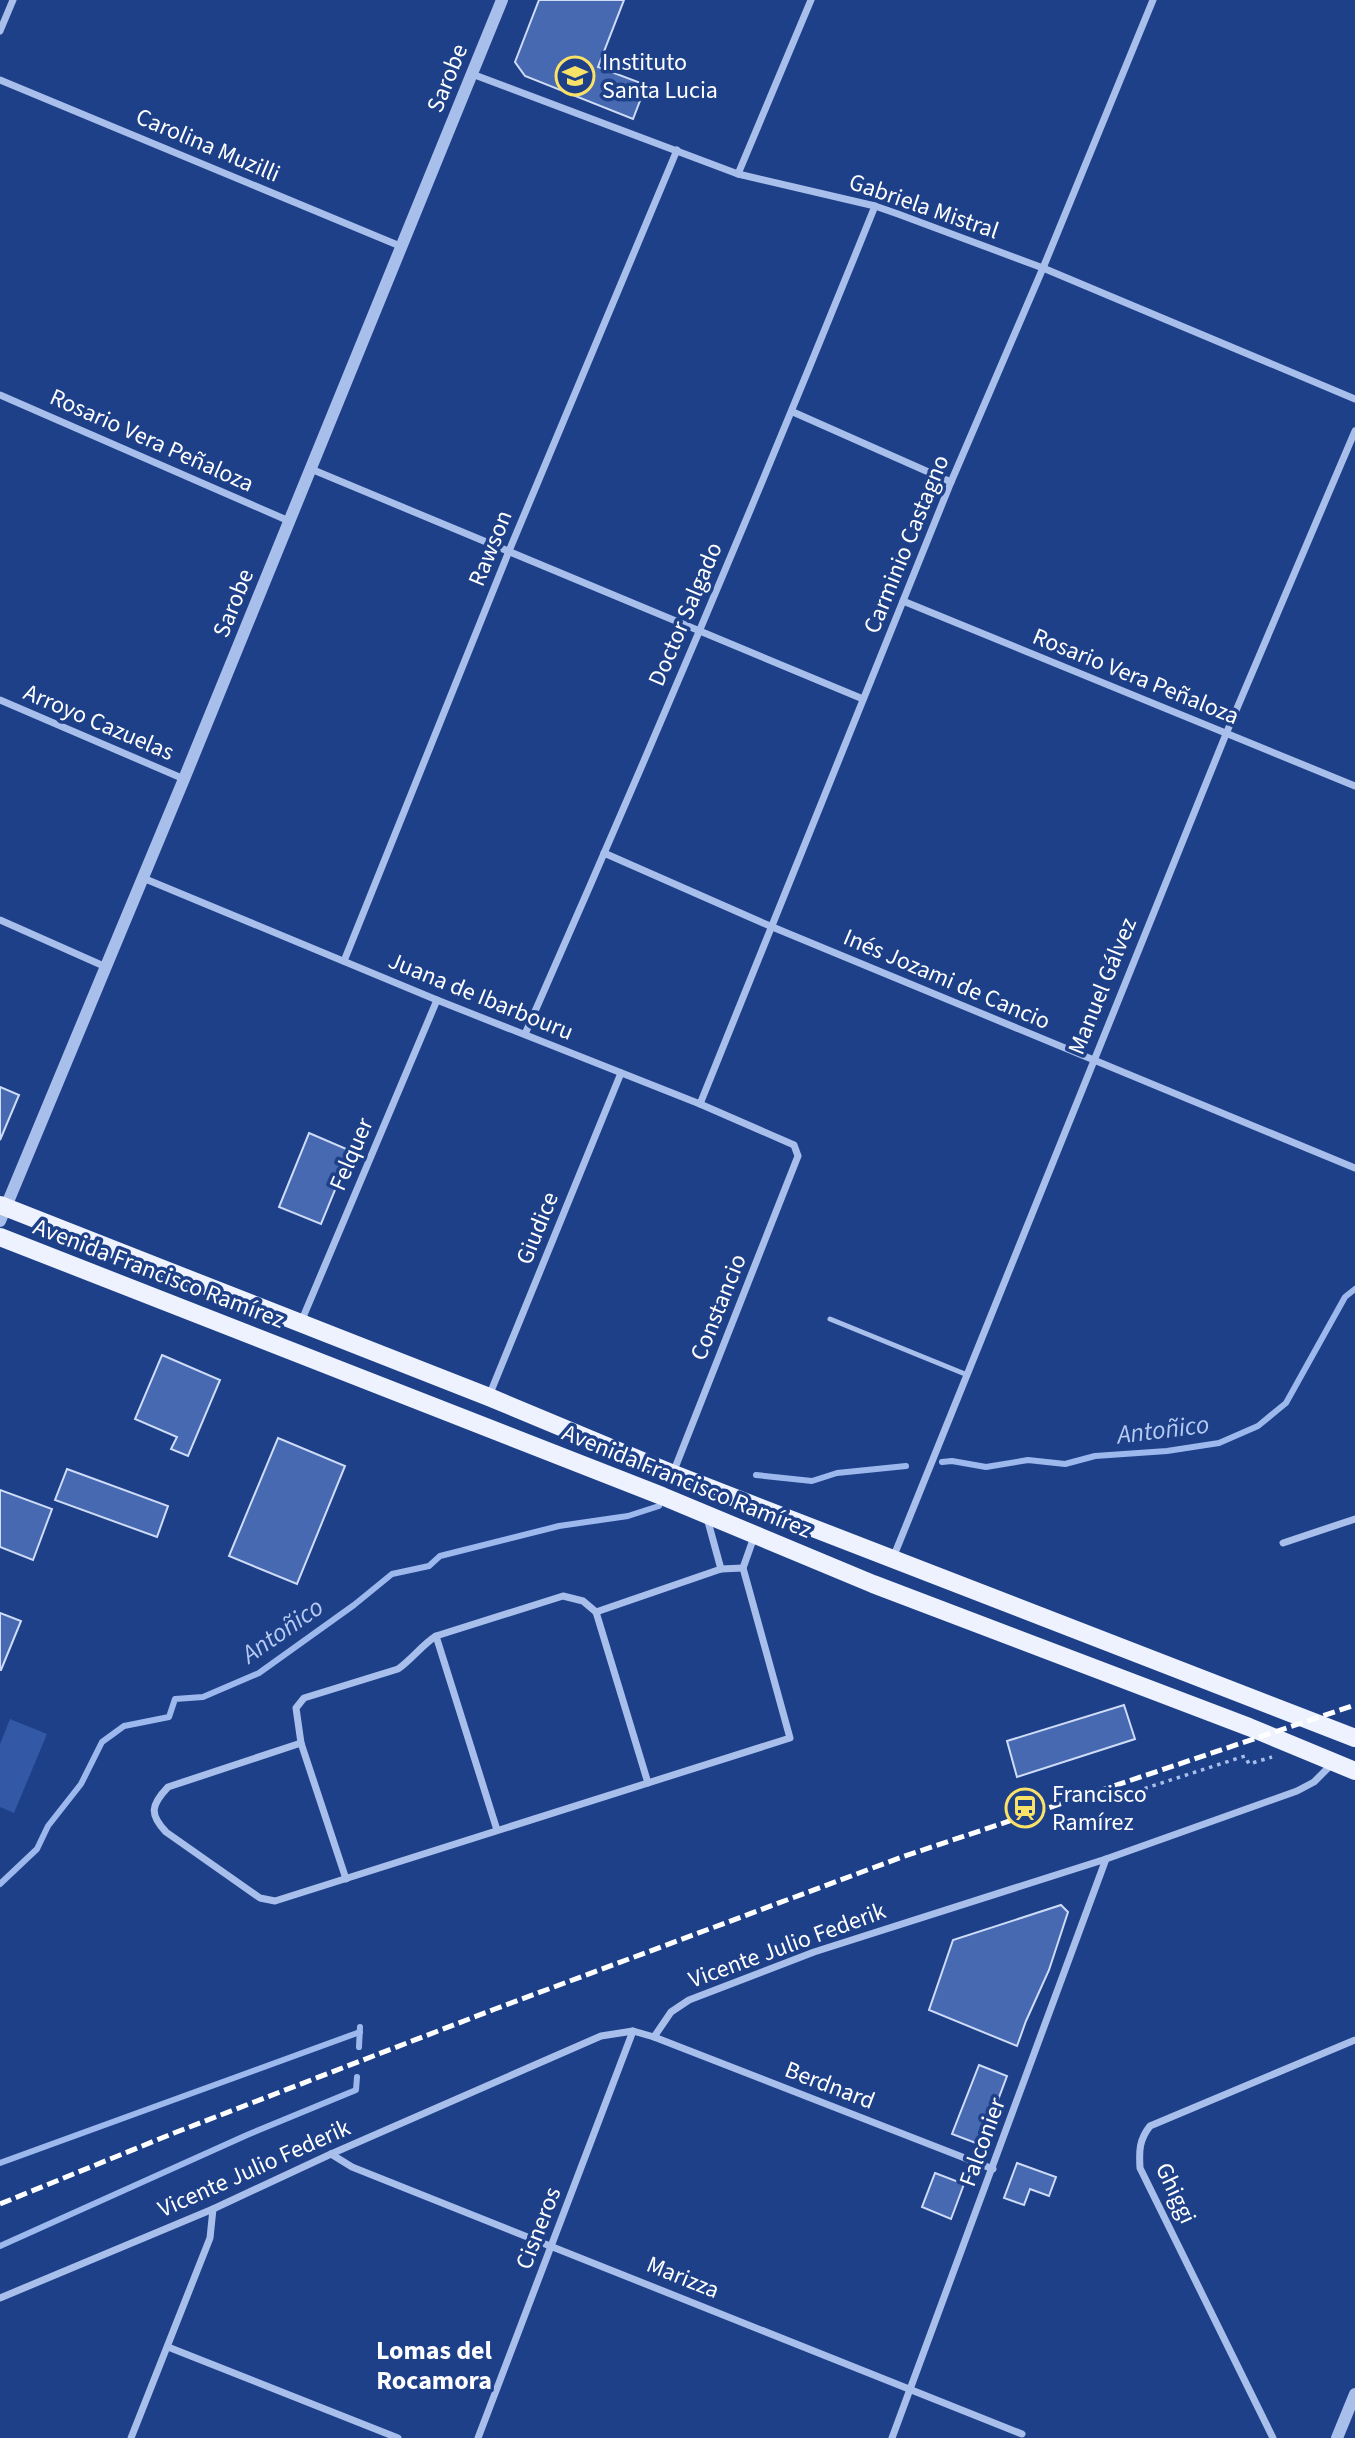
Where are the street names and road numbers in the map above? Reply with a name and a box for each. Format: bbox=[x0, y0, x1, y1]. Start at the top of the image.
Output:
street label: Sarobe bbox=[418, 39, 477, 118]
street label: Carolina Muzilli bbox=[130, 99, 285, 192]
street label: Gabriela Mistral bbox=[844, 164, 1003, 248]
street label: Rosario Vera Peñaloza bbox=[44, 380, 259, 501]
street label: Carminio Castagno bbox=[855, 450, 958, 639]
street label: Rawson bbox=[459, 505, 522, 591]
street label: Doctor Salgado bbox=[639, 537, 732, 692]
street label: Sarobe bbox=[204, 564, 263, 643]
street label: Rosario Vera Peñaloza bbox=[1027, 619, 1244, 734]
street label: Arroyo Cazuelas bbox=[18, 675, 179, 770]
street label: Manuel Gálvez bbox=[1059, 912, 1146, 1060]
street label: Inés Jozami de Cancio bbox=[838, 920, 1056, 1039]
street label: Juana de Ibarbouru bbox=[383, 943, 579, 1050]
street label: Felquer bbox=[320, 1112, 383, 1196]
street label: Giudice bbox=[507, 1187, 568, 1270]
street label: Avenida Francisco Ramírez bbox=[28, 1209, 289, 1338]
street label: Constancio bbox=[681, 1249, 756, 1366]
street label: Avenida Francisco Ramírez bbox=[557, 1415, 817, 1548]
street label: Vicente Julio Federik bbox=[684, 1894, 891, 1997]
street label: Berdnard bbox=[780, 2052, 880, 2119]
street label: Falconier bbox=[950, 2092, 1015, 2191]
street label: Vicente Julio Federik bbox=[152, 2110, 356, 2227]
street label: Ghiggi bbox=[1146, 2157, 1205, 2230]
street label: Cisneros bbox=[507, 2182, 570, 2274]
street label: Marizza bbox=[641, 2247, 724, 2308]

